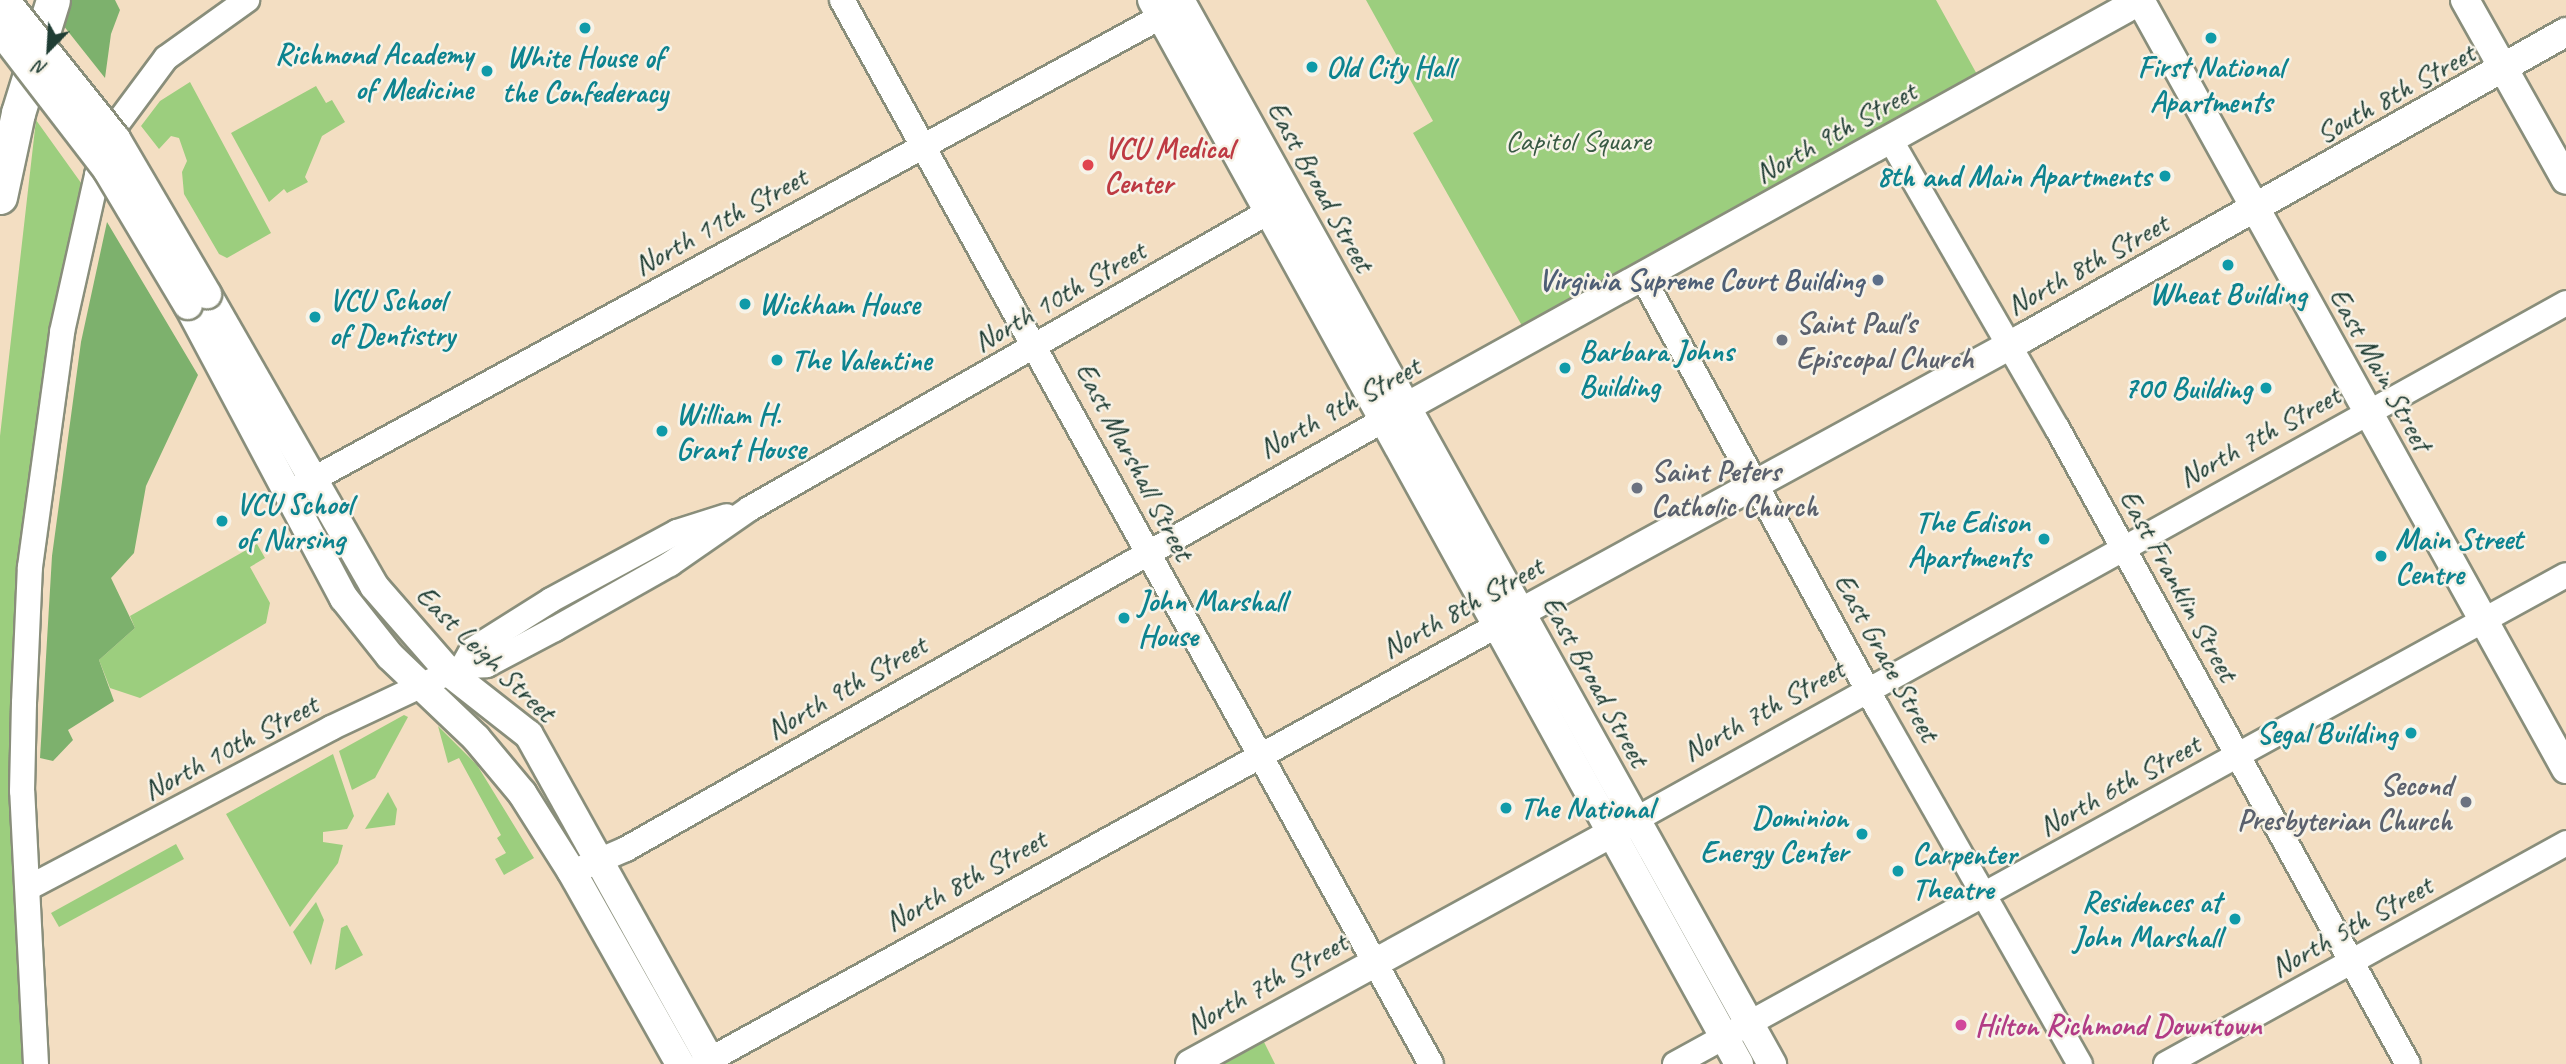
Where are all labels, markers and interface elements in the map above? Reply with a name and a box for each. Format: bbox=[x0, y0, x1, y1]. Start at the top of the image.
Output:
north arrow bbox=[14, 14, 84, 84]
marker: White House of the Confederacy bbox=[577, 20, 593, 36]
marker: First National Apartments bbox=[2203, 30, 2219, 46]
street label: South 8th Street bbox=[2309, 34, 2481, 152]
place label: Richmond Academy of Medicine bbox=[276, 36, 473, 106]
place label: White House of the Confederacy bbox=[502, 39, 668, 110]
place label: Old City Hall bbox=[1326, 49, 1455, 85]
place label: First National Apartments bbox=[2136, 49, 2286, 119]
text: N bbox=[30, 55, 51, 82]
marker: Old City Hall bbox=[1304, 59, 1320, 75]
marker: Richmond Academy of Medicine bbox=[479, 63, 495, 79]
street label: North 9th Street bbox=[1748, 73, 1922, 191]
street label: East Broad Street bbox=[1259, 94, 1383, 278]
park label: Capitol Square bbox=[1505, 122, 1651, 158]
place label: VCU Medical Center bbox=[1104, 130, 1233, 200]
marker: VCU Medical Center bbox=[1078, 155, 1098, 175]
street label: North 11th Street bbox=[627, 158, 813, 284]
place label: 8th and Main Apartments bbox=[1876, 158, 2151, 194]
marker: 8th and Main Apartments bbox=[2157, 168, 2173, 184]
street label: North 8th Street bbox=[2000, 205, 2174, 323]
street label: North 10th Street bbox=[966, 232, 1152, 360]
marker: Wheat Building bbox=[2220, 257, 2236, 273]
place label: Virginia Supreme Court Building bbox=[1539, 262, 1864, 298]
marker: Virginia Supreme Court Building bbox=[1870, 272, 1886, 288]
place label: Wheat Building bbox=[2150, 276, 2306, 312]
street label: East Main Street bbox=[2321, 280, 2441, 458]
place label: VCU School of Dentistry bbox=[329, 282, 455, 352]
place label: Wickham House bbox=[759, 286, 920, 322]
marker: Wickham House bbox=[737, 296, 753, 312]
place label: Saint Paul's Episcopal Church bbox=[1796, 305, 1975, 376]
marker: VCU School of Dentistry bbox=[307, 309, 323, 325]
marker: Saint Paul's Episcopal Church bbox=[1774, 332, 1790, 348]
place label: Barbara Johns Building bbox=[1579, 333, 1734, 404]
place label: The Valentine bbox=[791, 342, 932, 378]
street label: North 9th Street bbox=[1252, 348, 1426, 466]
marker: The Valentine bbox=[769, 352, 785, 368]
street label: East Marshall Street bbox=[1067, 355, 1203, 567]
marker: Barbara Johns Building bbox=[1557, 360, 1573, 376]
place label: 700 Building bbox=[2124, 370, 2252, 406]
street label: North 7th Street bbox=[2172, 377, 2346, 495]
marker: 700 Building bbox=[2258, 380, 2274, 396]
place label: William H. Grant House bbox=[676, 396, 806, 466]
marker: William H. Grant House bbox=[654, 423, 670, 439]
place label: Saint Peters Catholic Church bbox=[1651, 453, 1819, 524]
marker: Saint Peters Catholic Church bbox=[1629, 480, 1645, 496]
street label: East Franklin Street bbox=[2111, 482, 2247, 688]
place label: VCU School of Nursing bbox=[236, 486, 353, 556]
place label: The Edison Apartments bbox=[1908, 504, 2030, 574]
marker: VCU School of Nursing bbox=[214, 513, 230, 529]
place label: Main Street Centre bbox=[2395, 521, 2523, 592]
marker: The Edison Apartments bbox=[2036, 531, 2052, 547]
street label: North 8th Street bbox=[1375, 548, 1549, 666]
marker: Main Street Centre bbox=[2373, 548, 2389, 564]
street label: East Grace Street bbox=[1826, 566, 1948, 748]
street label: East Leigh Street bbox=[408, 577, 564, 729]
place label: John Marshall House bbox=[1138, 583, 1287, 654]
street label: East Broad Street bbox=[1534, 589, 1658, 773]
marker: John Marshall House bbox=[1116, 610, 1132, 626]
street label: North 9th Street bbox=[759, 626, 933, 748]
street label: North 7th Street bbox=[1676, 651, 1850, 769]
street label: North 10th Street bbox=[136, 686, 324, 808]
place label: Segal Building bbox=[2256, 715, 2397, 751]
marker: Segal Building bbox=[2403, 725, 2419, 741]
street label: North 6th Street bbox=[2032, 726, 2206, 844]
place label: Second Presbyterian Church bbox=[2236, 767, 2452, 838]
place label: The National bbox=[1520, 790, 1657, 826]
marker: Second Presbyterian Church bbox=[2458, 794, 2474, 810]
place label: Dominion Energy Center bbox=[1700, 799, 1848, 870]
marker: The National bbox=[1498, 800, 1514, 816]
street label: North 8th Street bbox=[878, 821, 1052, 939]
marker: Dominion Energy Center bbox=[1854, 826, 1870, 842]
place label: Carpenter Theatre bbox=[1912, 836, 2016, 906]
marker: Carpenter Theatre bbox=[1890, 863, 1906, 879]
street label: North 5th Street bbox=[2264, 867, 2438, 985]
place label: Residences at John Marshall bbox=[2072, 884, 2221, 954]
marker: Residences at John Marshall bbox=[2227, 911, 2243, 927]
street label: North 7th Street bbox=[1179, 924, 1353, 1042]
place label: Hilton Richmond Downtown bbox=[1975, 1007, 2261, 1043]
marker: Hilton Richmond Downtown bbox=[1953, 1017, 1969, 1033]

